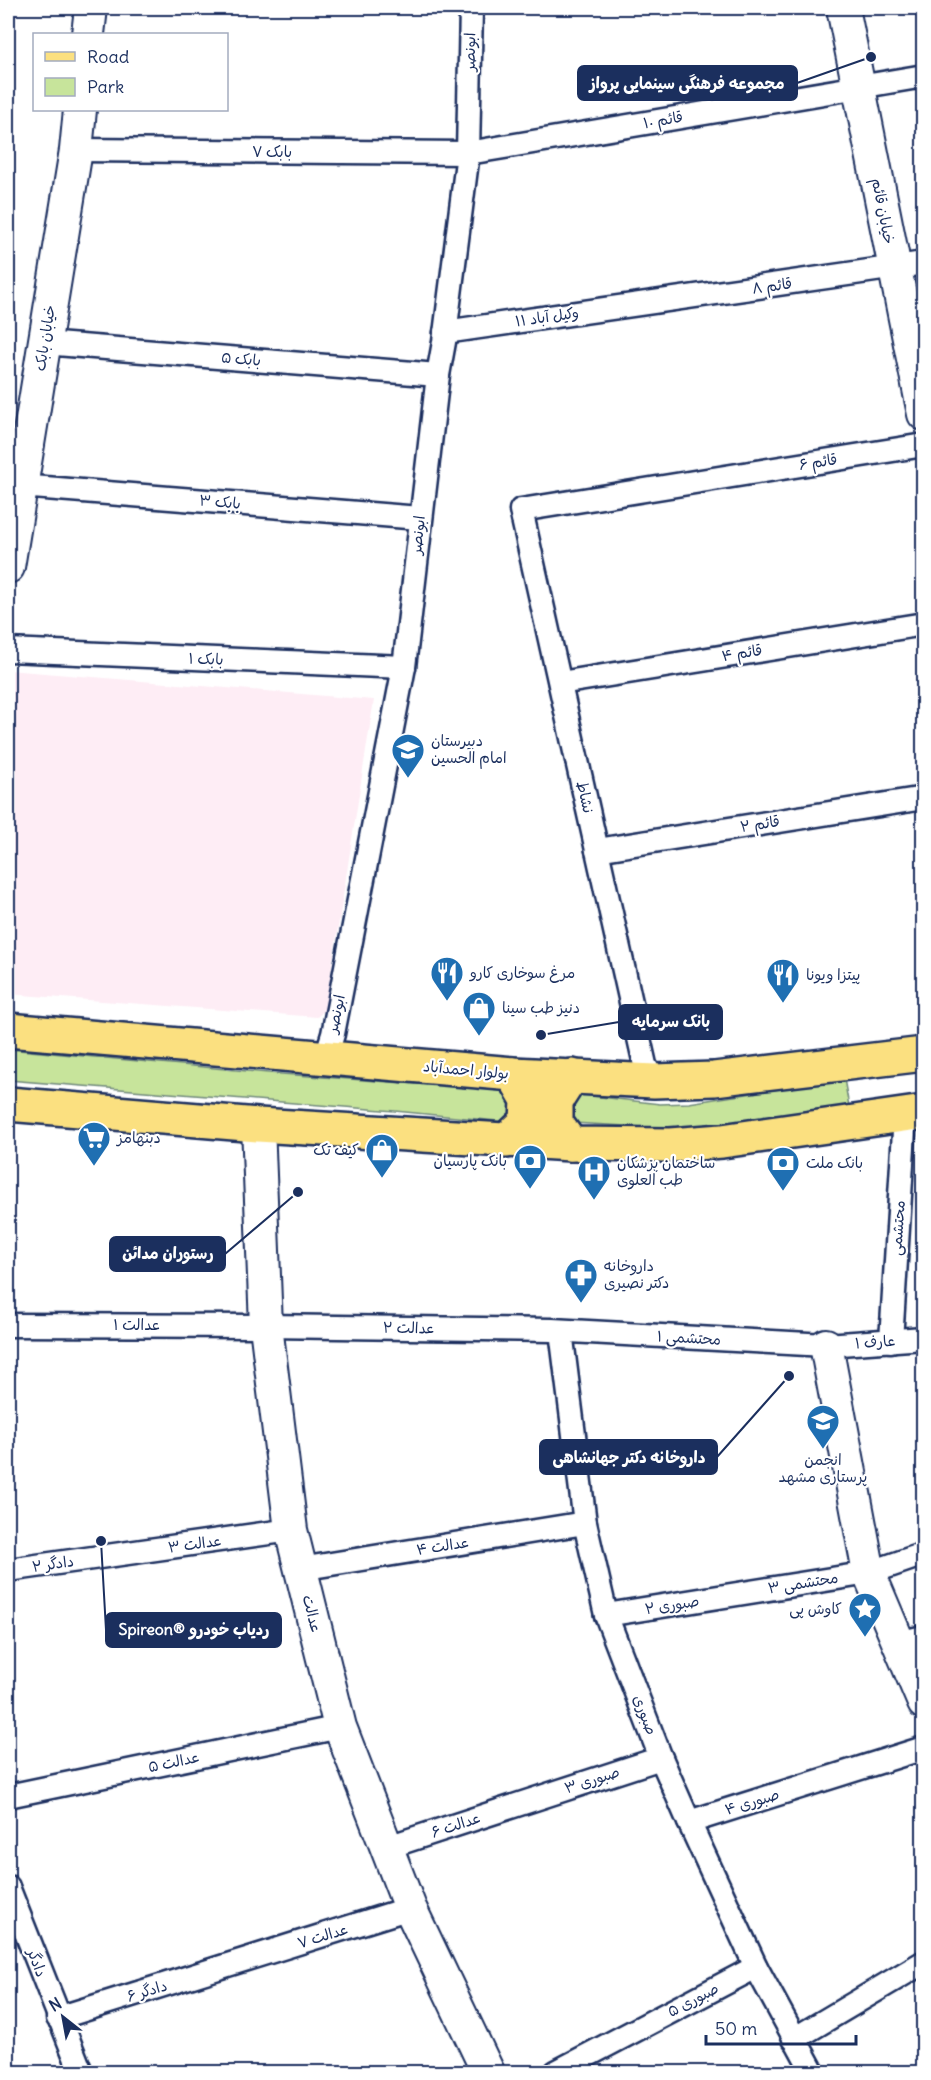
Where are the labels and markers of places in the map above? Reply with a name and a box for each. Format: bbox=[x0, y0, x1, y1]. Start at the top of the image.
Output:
callout: مجموعه فرهنگی سینمایی پرواز bbox=[578, 66, 797, 100]
place label: دبیرستان امام الحسین bbox=[431, 731, 507, 769]
school or university icon: دبیرستان امام الحسین bbox=[390, 732, 426, 779]
restaurant icon: مرغ سوخاری کارو bbox=[429, 955, 465, 1002]
restaurant icon: پیتزا ویونا bbox=[765, 957, 801, 1004]
place label: مرغ سوخاری کارو bbox=[469, 963, 575, 983]
place label: پیتزا ویونا bbox=[806, 965, 860, 985]
shop icon: دنیز طب سینا bbox=[461, 990, 497, 1037]
place label: دنیز طب سینا bbox=[502, 998, 580, 1017]
callout: بانک سرمایه bbox=[619, 1005, 722, 1039]
supermarket icon: دبنهامز bbox=[76, 1120, 112, 1167]
place label: دبنهامز bbox=[115, 1128, 161, 1147]
shop icon: کیف تک bbox=[364, 1132, 400, 1179]
place label: کیف تک bbox=[313, 1140, 359, 1159]
bank icon: بانک پارسیان bbox=[512, 1143, 548, 1190]
bank icon: بانک ملت bbox=[765, 1145, 801, 1192]
place label: بانک پارسیان bbox=[433, 1151, 507, 1171]
place label: ساختمان پزشكان طب العلوى bbox=[617, 1153, 715, 1190]
place label: بانک ملت bbox=[806, 1153, 863, 1172]
hospital icon: ساختمان پزشكان طب العلوى bbox=[576, 1154, 612, 1201]
callout: رستوران مدائن bbox=[110, 1237, 225, 1271]
place label: داروخانه دکتر نصیری bbox=[604, 1256, 669, 1292]
pharmacy icon: داروخانه دکتر نصیری bbox=[563, 1257, 599, 1304]
school or university icon: انجمن پرستاری مشهد bbox=[805, 1403, 841, 1450]
callout: داروخانه دکتر جهانشاهی bbox=[540, 1440, 717, 1474]
place label: انجمن پرستاری مشهد bbox=[779, 1450, 867, 1487]
place icon: کاوش پی bbox=[847, 1591, 883, 1638]
place label: کاوش پی bbox=[789, 1599, 842, 1619]
callout: Spireon® ردیاب خودرو bbox=[106, 1613, 281, 1647]

